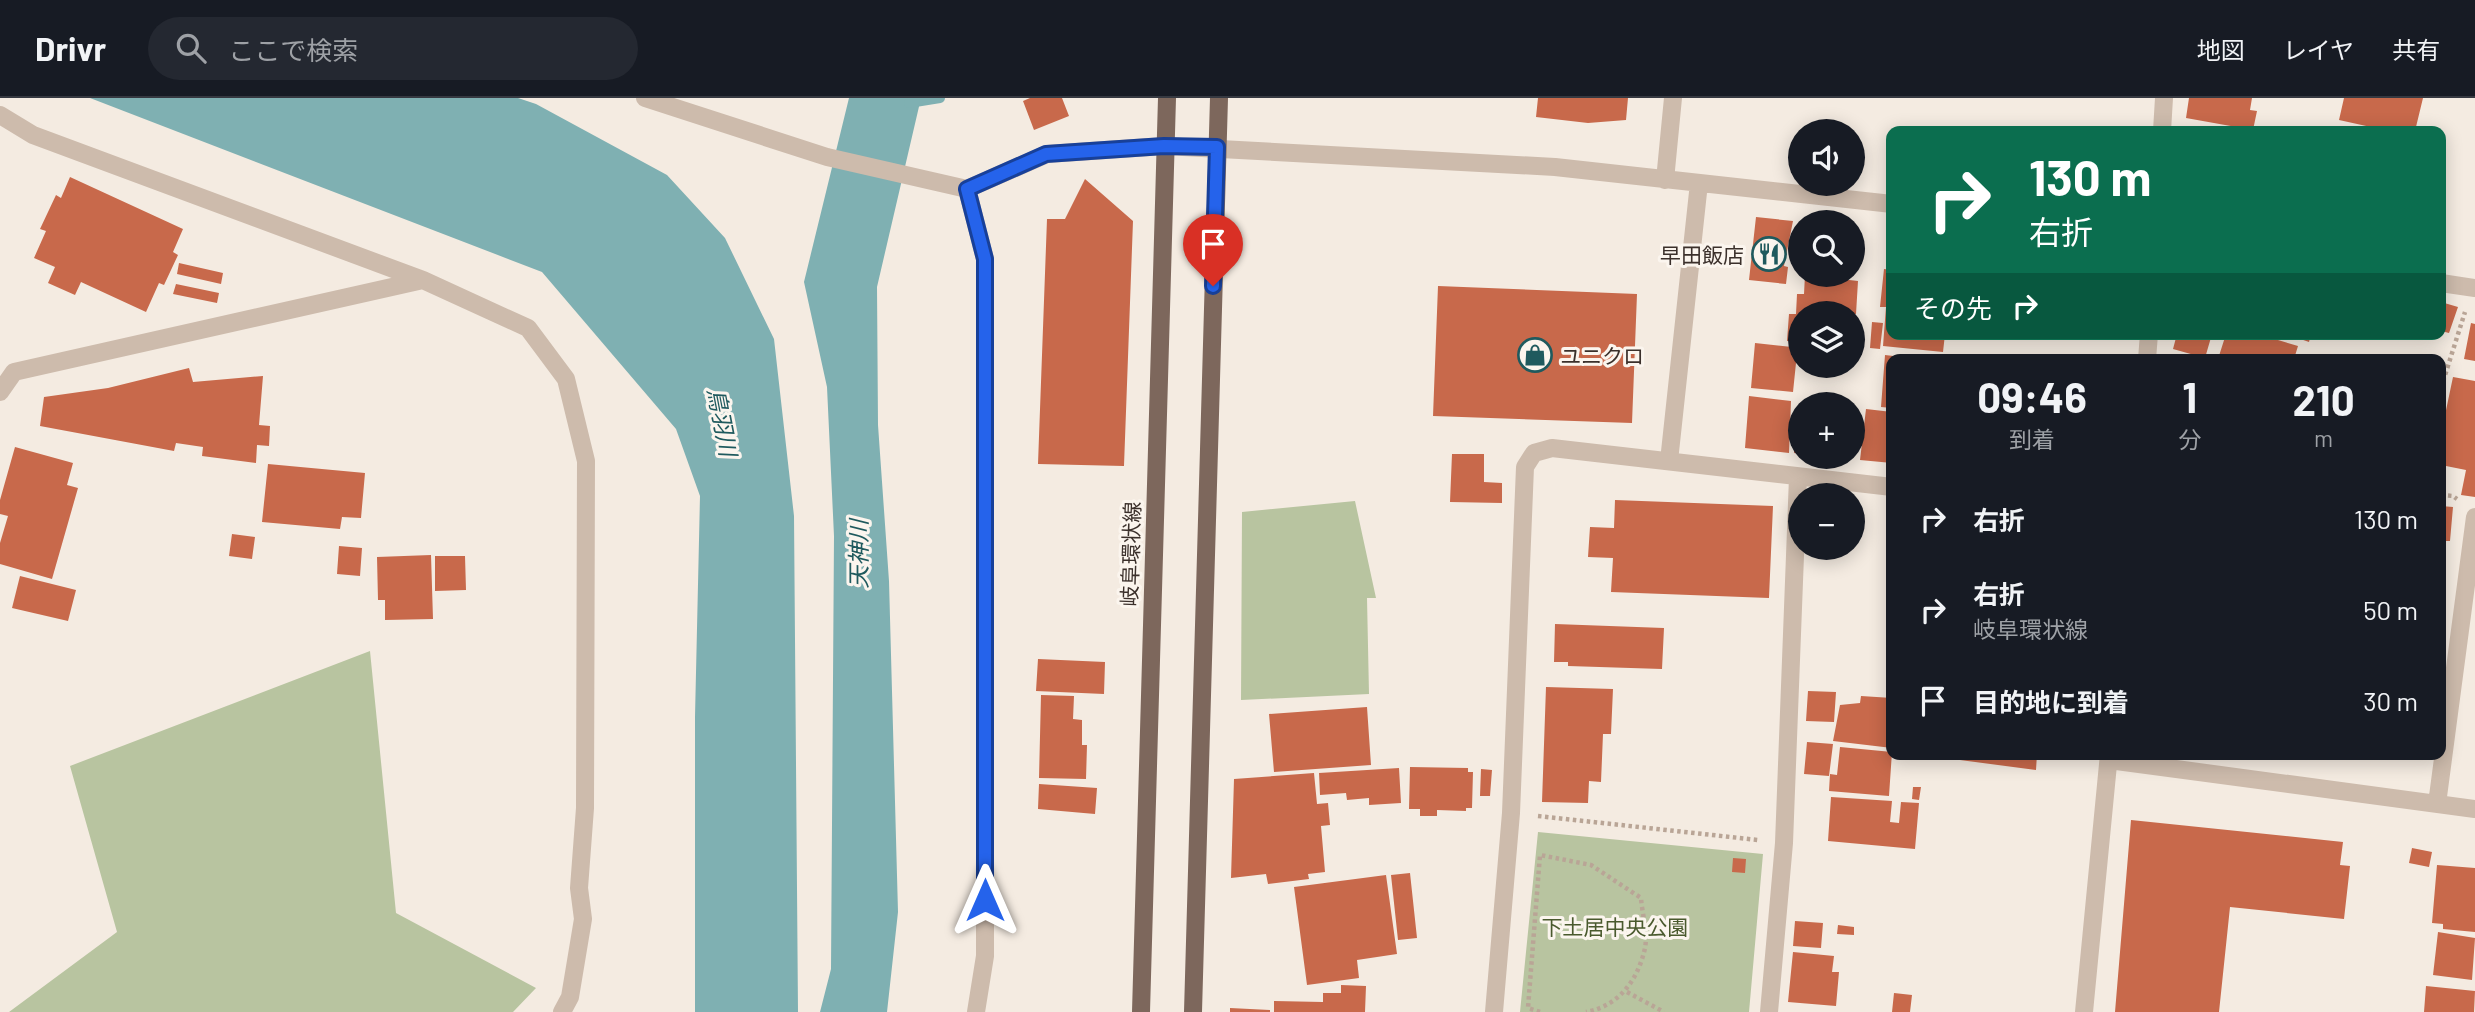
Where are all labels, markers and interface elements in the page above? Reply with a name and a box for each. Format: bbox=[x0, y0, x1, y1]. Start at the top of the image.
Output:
search box bbox=[148, 17, 638, 80]
text: Drivr bbox=[35, 28, 106, 68]
icon: search bbox=[172, 29, 210, 67]
text: ここで検索 bbox=[228, 34, 358, 65]
text: 地図 bbox=[2197, 35, 2245, 64]
text: レイヤ bbox=[2283, 35, 2354, 64]
text: 共有 bbox=[2392, 35, 2440, 64]
map controls bbox=[1788, 119, 1865, 560]
button: sound bbox=[1788, 119, 1865, 196]
text: 130 m bbox=[2029, 147, 2151, 206]
icon: right bbox=[1914, 154, 2005, 245]
button: search bbox=[1788, 210, 1865, 287]
text: 右折 bbox=[2029, 212, 2093, 250]
pin bbox=[1183, 214, 1243, 286]
icon: arrive bbox=[1194, 225, 1232, 263]
restaurant icon: 早田飯店 bbox=[1750, 235, 1788, 273]
place label: 早田飯店 bbox=[1660, 242, 1744, 267]
icon: right bbox=[2006, 287, 2044, 325]
text: その先 bbox=[1914, 292, 1992, 323]
button: layers bbox=[1788, 301, 1865, 378]
shop icon: ユニクロ bbox=[1516, 336, 1554, 374]
place label: ユニクロ bbox=[1560, 343, 1644, 368]
text: 09:46 bbox=[1977, 371, 2087, 421]
text: 1 bbox=[2182, 371, 2197, 421]
text: 210 bbox=[2293, 374, 2355, 424]
water label: 鳥羽川 bbox=[703, 385, 744, 461]
button: + bbox=[1788, 392, 1865, 469]
text: m bbox=[2314, 424, 2333, 452]
text: 到着 bbox=[2009, 425, 2055, 453]
text: 分 bbox=[2178, 425, 2201, 453]
button: − bbox=[1788, 483, 1865, 560]
icon: right bbox=[1914, 500, 1952, 538]
street label: 岐阜環状線 bbox=[1116, 501, 1144, 607]
text: 130 m bbox=[2354, 503, 2418, 534]
text: 右折 bbox=[1973, 504, 2025, 535]
water label: 天神川 bbox=[844, 517, 872, 589]
text: 右折 bbox=[1973, 578, 2025, 609]
icon: right bbox=[1914, 591, 1952, 629]
text: 50 m bbox=[2363, 594, 2418, 625]
text: 岐阜環状線 bbox=[1973, 615, 2088, 643]
icon: arrive bbox=[1914, 682, 1952, 720]
text: 30 m bbox=[2363, 685, 2418, 716]
text: 目的地に到着 bbox=[1973, 686, 2129, 717]
position arrow bbox=[948, 863, 1022, 937]
park label: 下土居中央公園 bbox=[1542, 914, 1689, 939]

